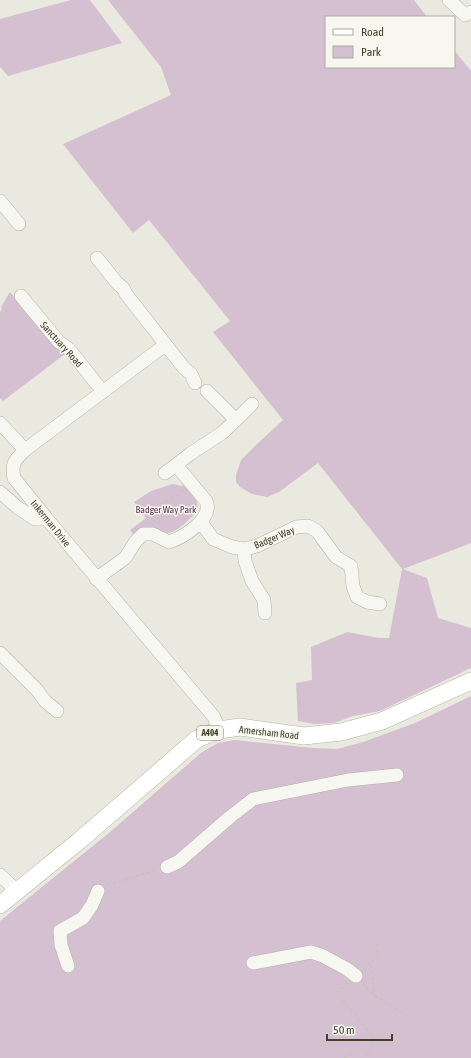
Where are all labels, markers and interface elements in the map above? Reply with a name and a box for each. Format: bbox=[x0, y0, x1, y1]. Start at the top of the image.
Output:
legend bbox=[325, 16, 455, 68]
text: Road bbox=[361, 25, 384, 39]
text: Park bbox=[361, 45, 382, 59]
street label: Sanctuary Road bbox=[38, 319, 85, 369]
street label: Inkerman Drive bbox=[29, 498, 73, 549]
park label: Badger Way Park bbox=[136, 504, 197, 515]
street label: Badger Way bbox=[252, 524, 296, 551]
street label: Amersham Road bbox=[238, 724, 300, 741]
road number: A404 bbox=[197, 726, 223, 740]
scale bar bbox=[327, 1016, 392, 1042]
text: 50 m bbox=[333, 1023, 355, 1037]

